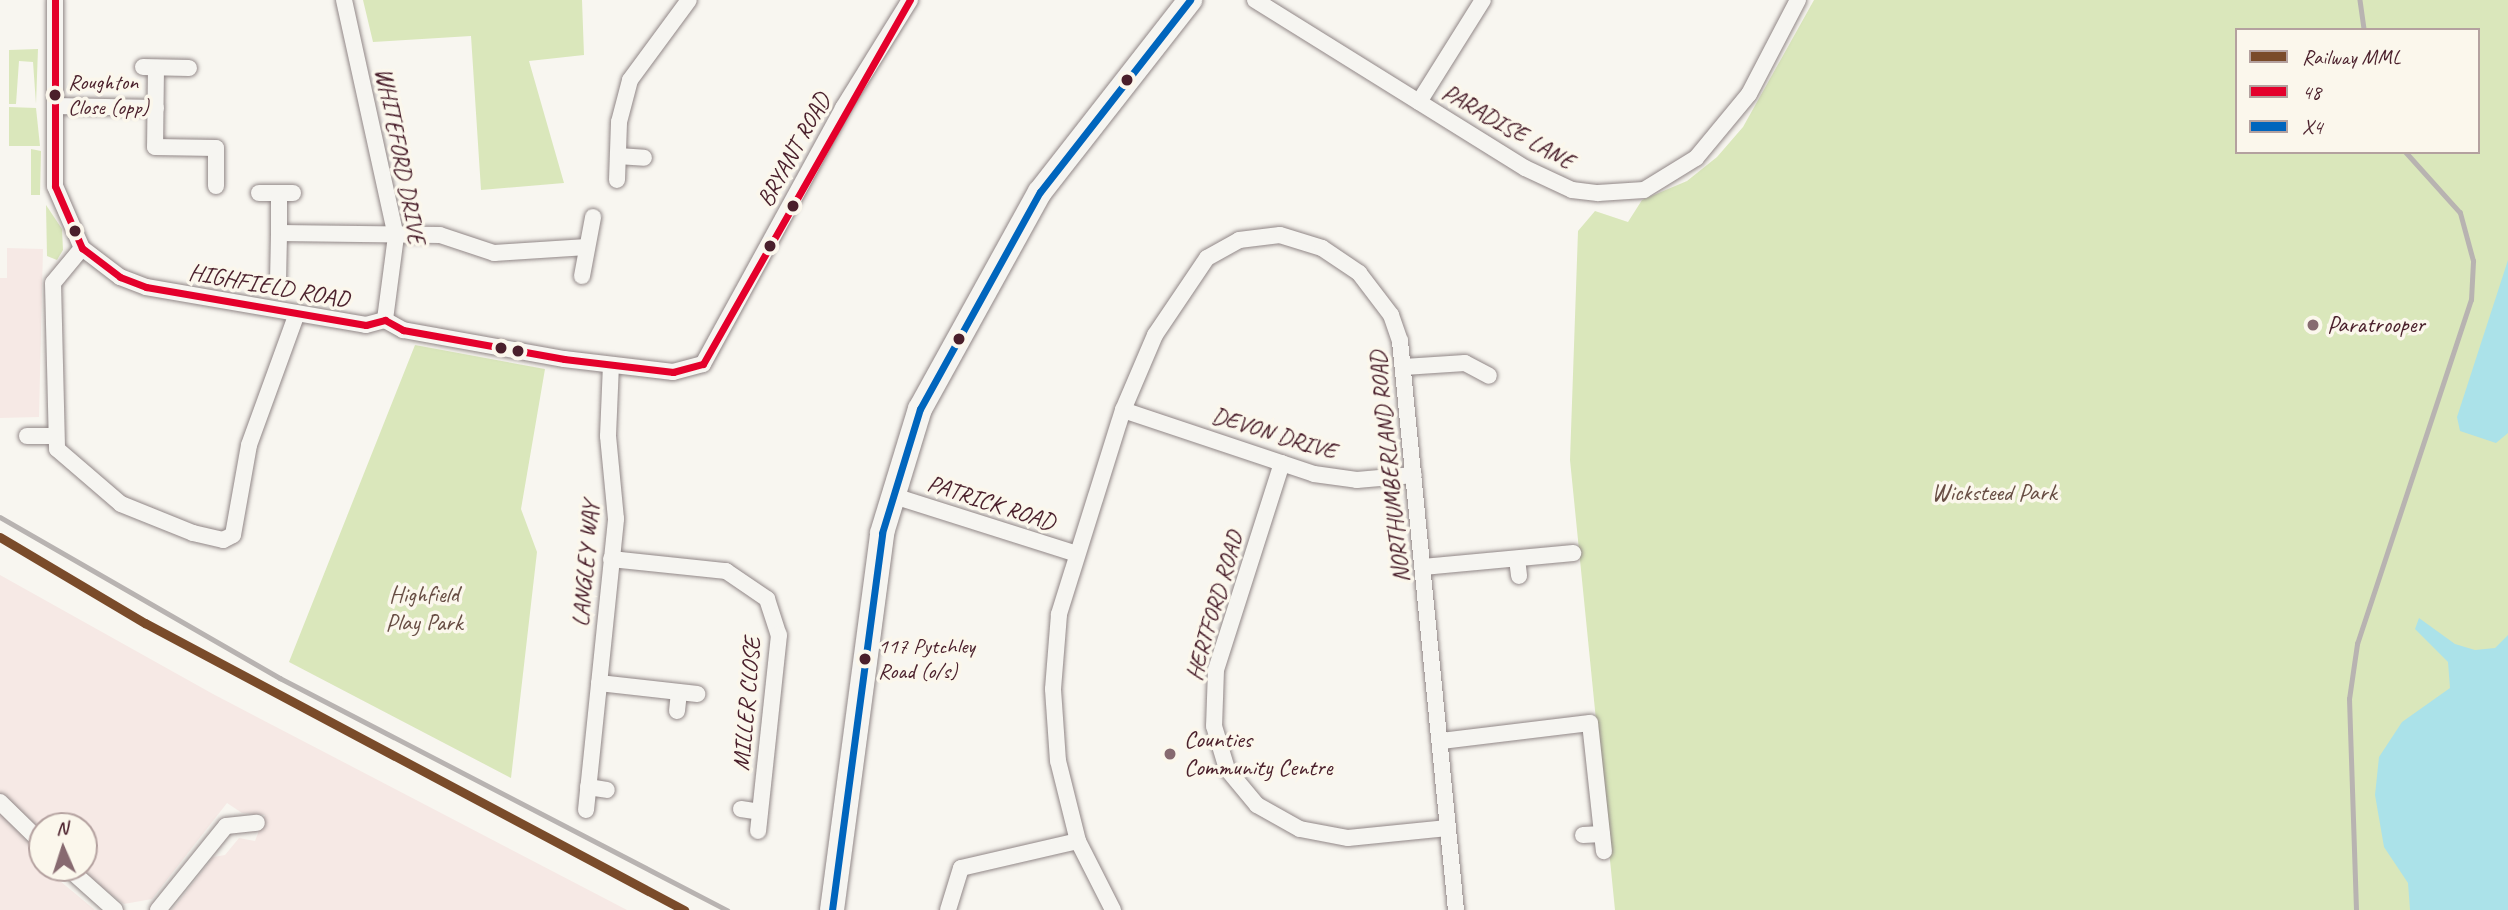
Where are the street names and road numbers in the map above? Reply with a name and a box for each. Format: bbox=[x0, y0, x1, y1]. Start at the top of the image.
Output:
street label: WHITEFORD DRIVE bbox=[369, 66, 431, 246]
street label: PARADISE LANE bbox=[1437, 78, 1579, 176]
street label: BRYANT ROAD bbox=[750, 87, 838, 213]
street label: HIGHFIELD ROAD bbox=[187, 258, 351, 314]
street label: NORTHUMBERLAND ROAD bbox=[1363, 349, 1417, 585]
street label: DEVON DRIVE bbox=[1208, 401, 1340, 467]
street label: PATRICK ROAD bbox=[923, 469, 1059, 537]
street label: LANGLEY WAY bbox=[566, 499, 606, 629]
street label: HERTFORD ROAD bbox=[1180, 528, 1250, 684]
street label: MILLER CLOSE bbox=[727, 636, 767, 772]

